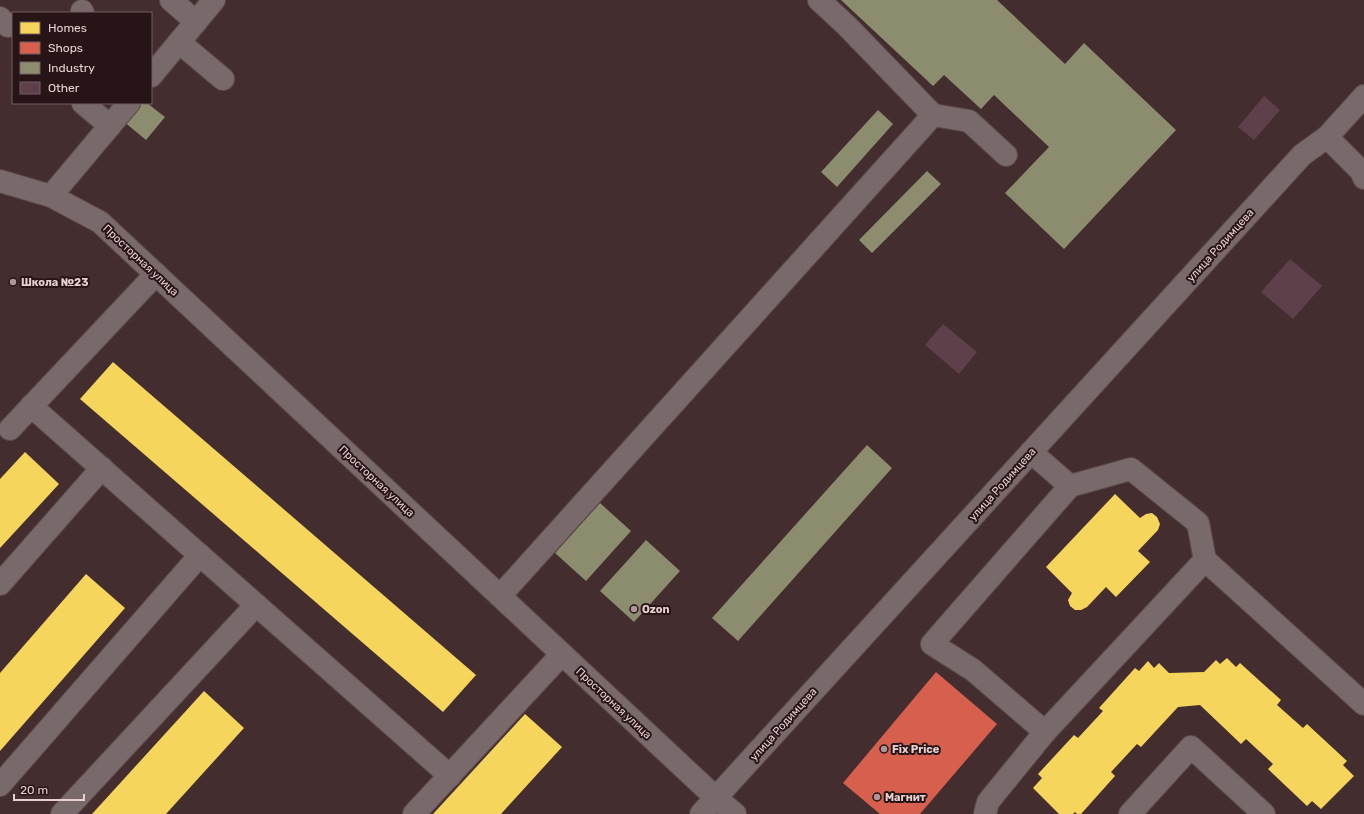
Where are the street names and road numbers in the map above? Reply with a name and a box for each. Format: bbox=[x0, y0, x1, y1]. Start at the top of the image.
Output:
street label: улица Родимцева bbox=[1184, 206, 1257, 285]
street label: Просторная улица bbox=[100, 222, 181, 299]
street label: Просторная улица bbox=[336, 443, 417, 520]
street label: улица Родимцева bbox=[966, 445, 1039, 524]
street label: Просторная улица bbox=[573, 665, 654, 742]
street label: улица Родимцева bbox=[747, 685, 820, 764]

